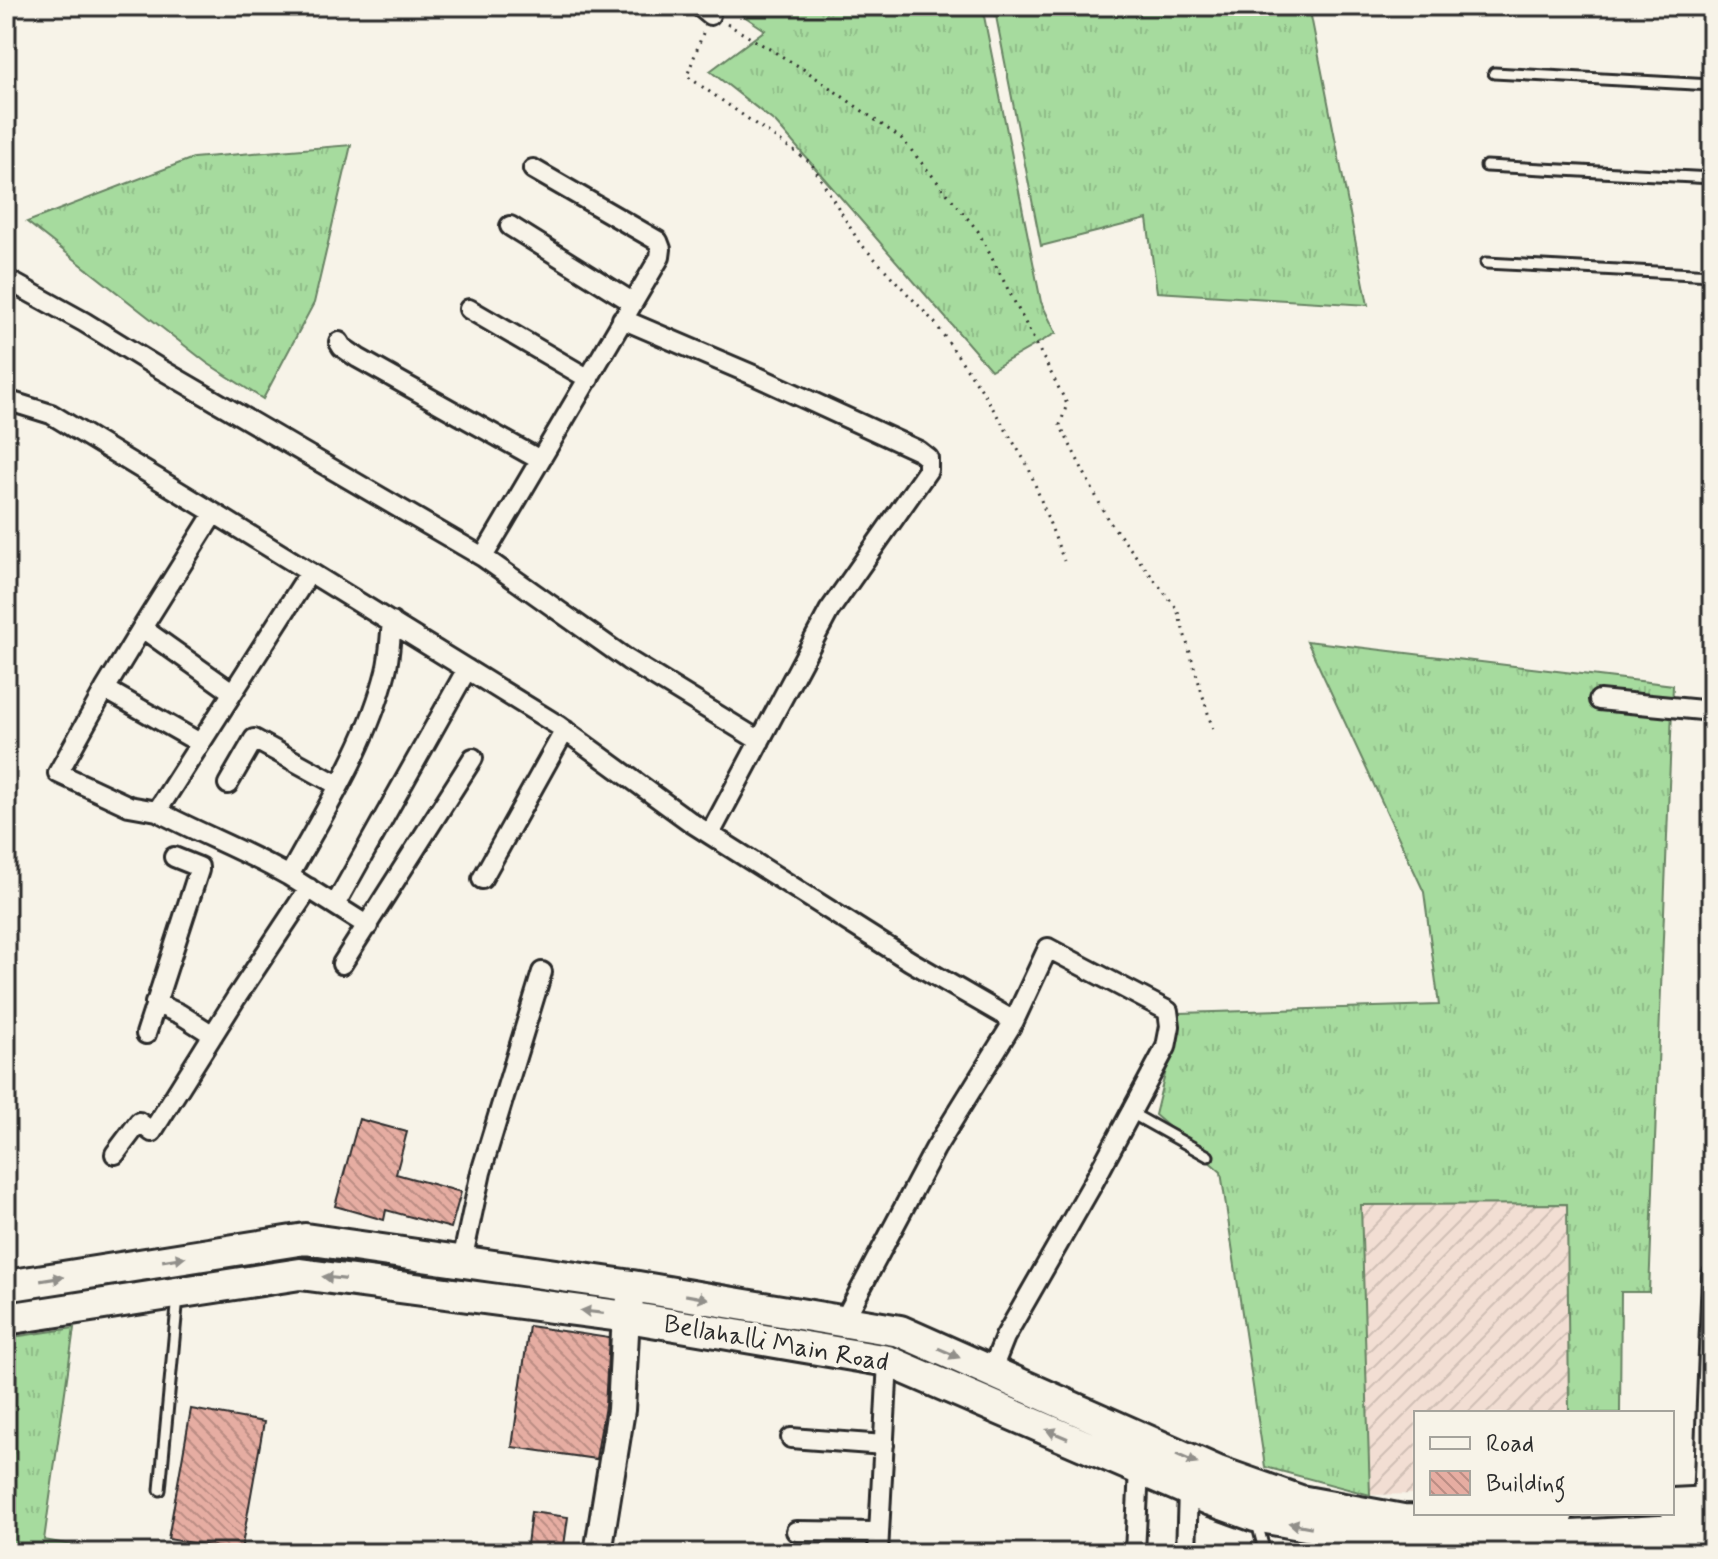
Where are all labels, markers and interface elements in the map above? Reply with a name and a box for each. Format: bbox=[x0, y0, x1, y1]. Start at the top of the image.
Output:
one-way arrow bbox=[162, 1252, 187, 1265]
one-way arrow bbox=[39, 1272, 64, 1284]
one-way arrow bbox=[321, 1272, 346, 1285]
one-way arrow bbox=[685, 1291, 710, 1303]
one-way arrow bbox=[579, 1306, 604, 1319]
street label: Bellahalli Main Road bbox=[661, 1307, 891, 1381]
one-way arrow bbox=[938, 1347, 961, 1360]
legend bbox=[1414, 1411, 1674, 1515]
one-way arrow bbox=[1045, 1428, 1069, 1441]
text: Road bbox=[1486, 1429, 1534, 1460]
one-way arrow bbox=[1175, 1452, 1199, 1465]
text: Building bbox=[1486, 1469, 1566, 1503]
one-way arrow bbox=[1287, 1518, 1312, 1531]

